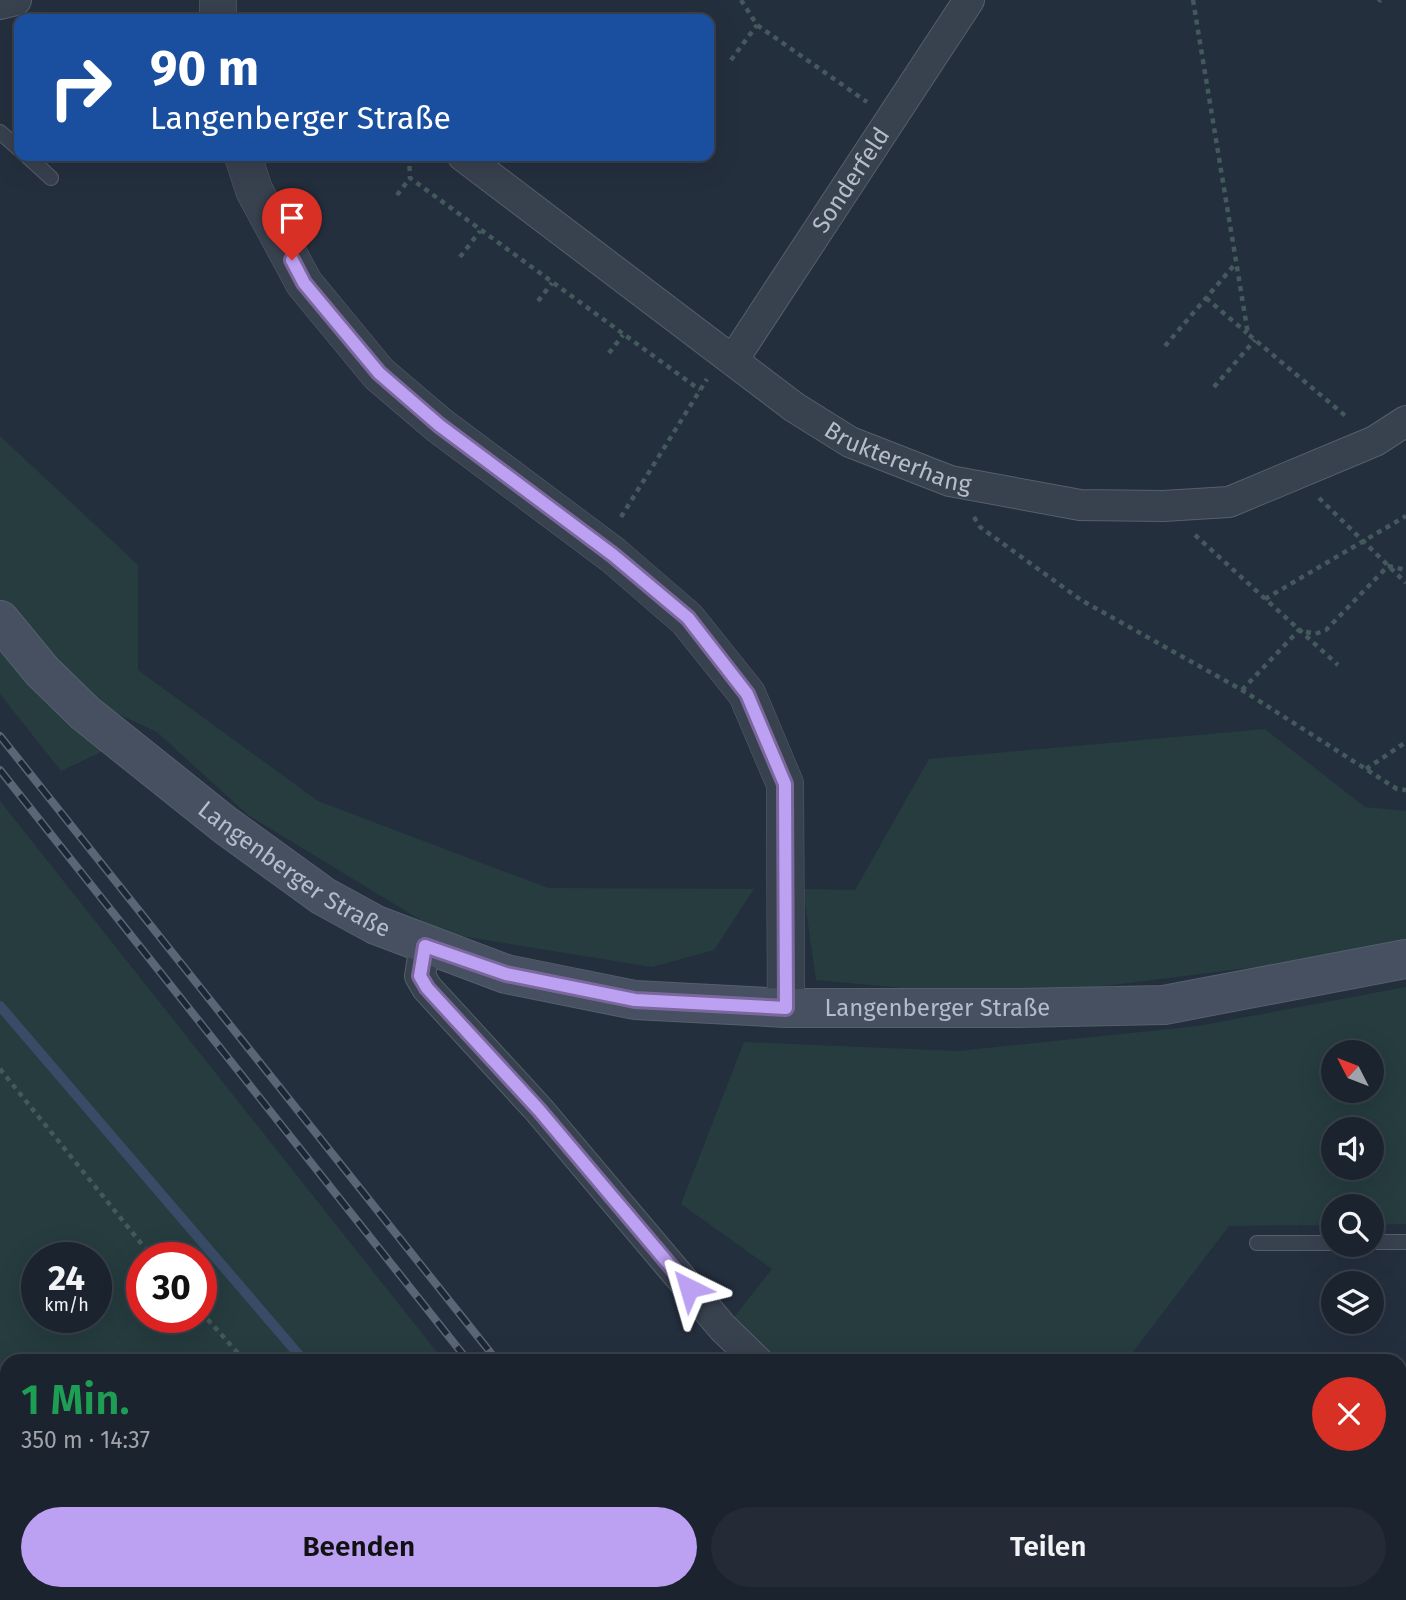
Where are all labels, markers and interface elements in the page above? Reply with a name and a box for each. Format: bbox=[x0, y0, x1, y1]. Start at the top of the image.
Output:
text: 90 m bbox=[150, 39, 259, 98]
icon: right bbox=[35, 42, 126, 133]
text: Langenberger Straße bbox=[150, 99, 451, 137]
street label: Sonderfeld bbox=[806, 122, 896, 238]
pin bbox=[262, 188, 322, 260]
icon: arrive bbox=[273, 199, 311, 237]
street label: Bruktererhang bbox=[819, 416, 974, 499]
street label: Langenberger Straße bbox=[193, 795, 394, 943]
street label: Langenberger Straße bbox=[824, 993, 1051, 1022]
north arrow bbox=[1321, 1040, 1384, 1102]
map controls bbox=[1321, 1040, 1384, 1334]
button: sound bbox=[1321, 1117, 1384, 1180]
button: search bbox=[1321, 1194, 1384, 1257]
speed limit sign: 30 bbox=[126, 1242, 217, 1333]
position arrow bbox=[652, 1251, 726, 1325]
text: 24 bbox=[48, 1257, 85, 1299]
button: layers bbox=[1321, 1271, 1384, 1334]
text: km/h bbox=[44, 1294, 89, 1316]
text: 1 Min. bbox=[21, 1375, 130, 1425]
button: close bbox=[1312, 1377, 1386, 1451]
text: 350 m · 14:37 bbox=[21, 1426, 150, 1454]
button: Beenden bbox=[21, 1507, 697, 1587]
button: Teilen bbox=[711, 1507, 1386, 1587]

